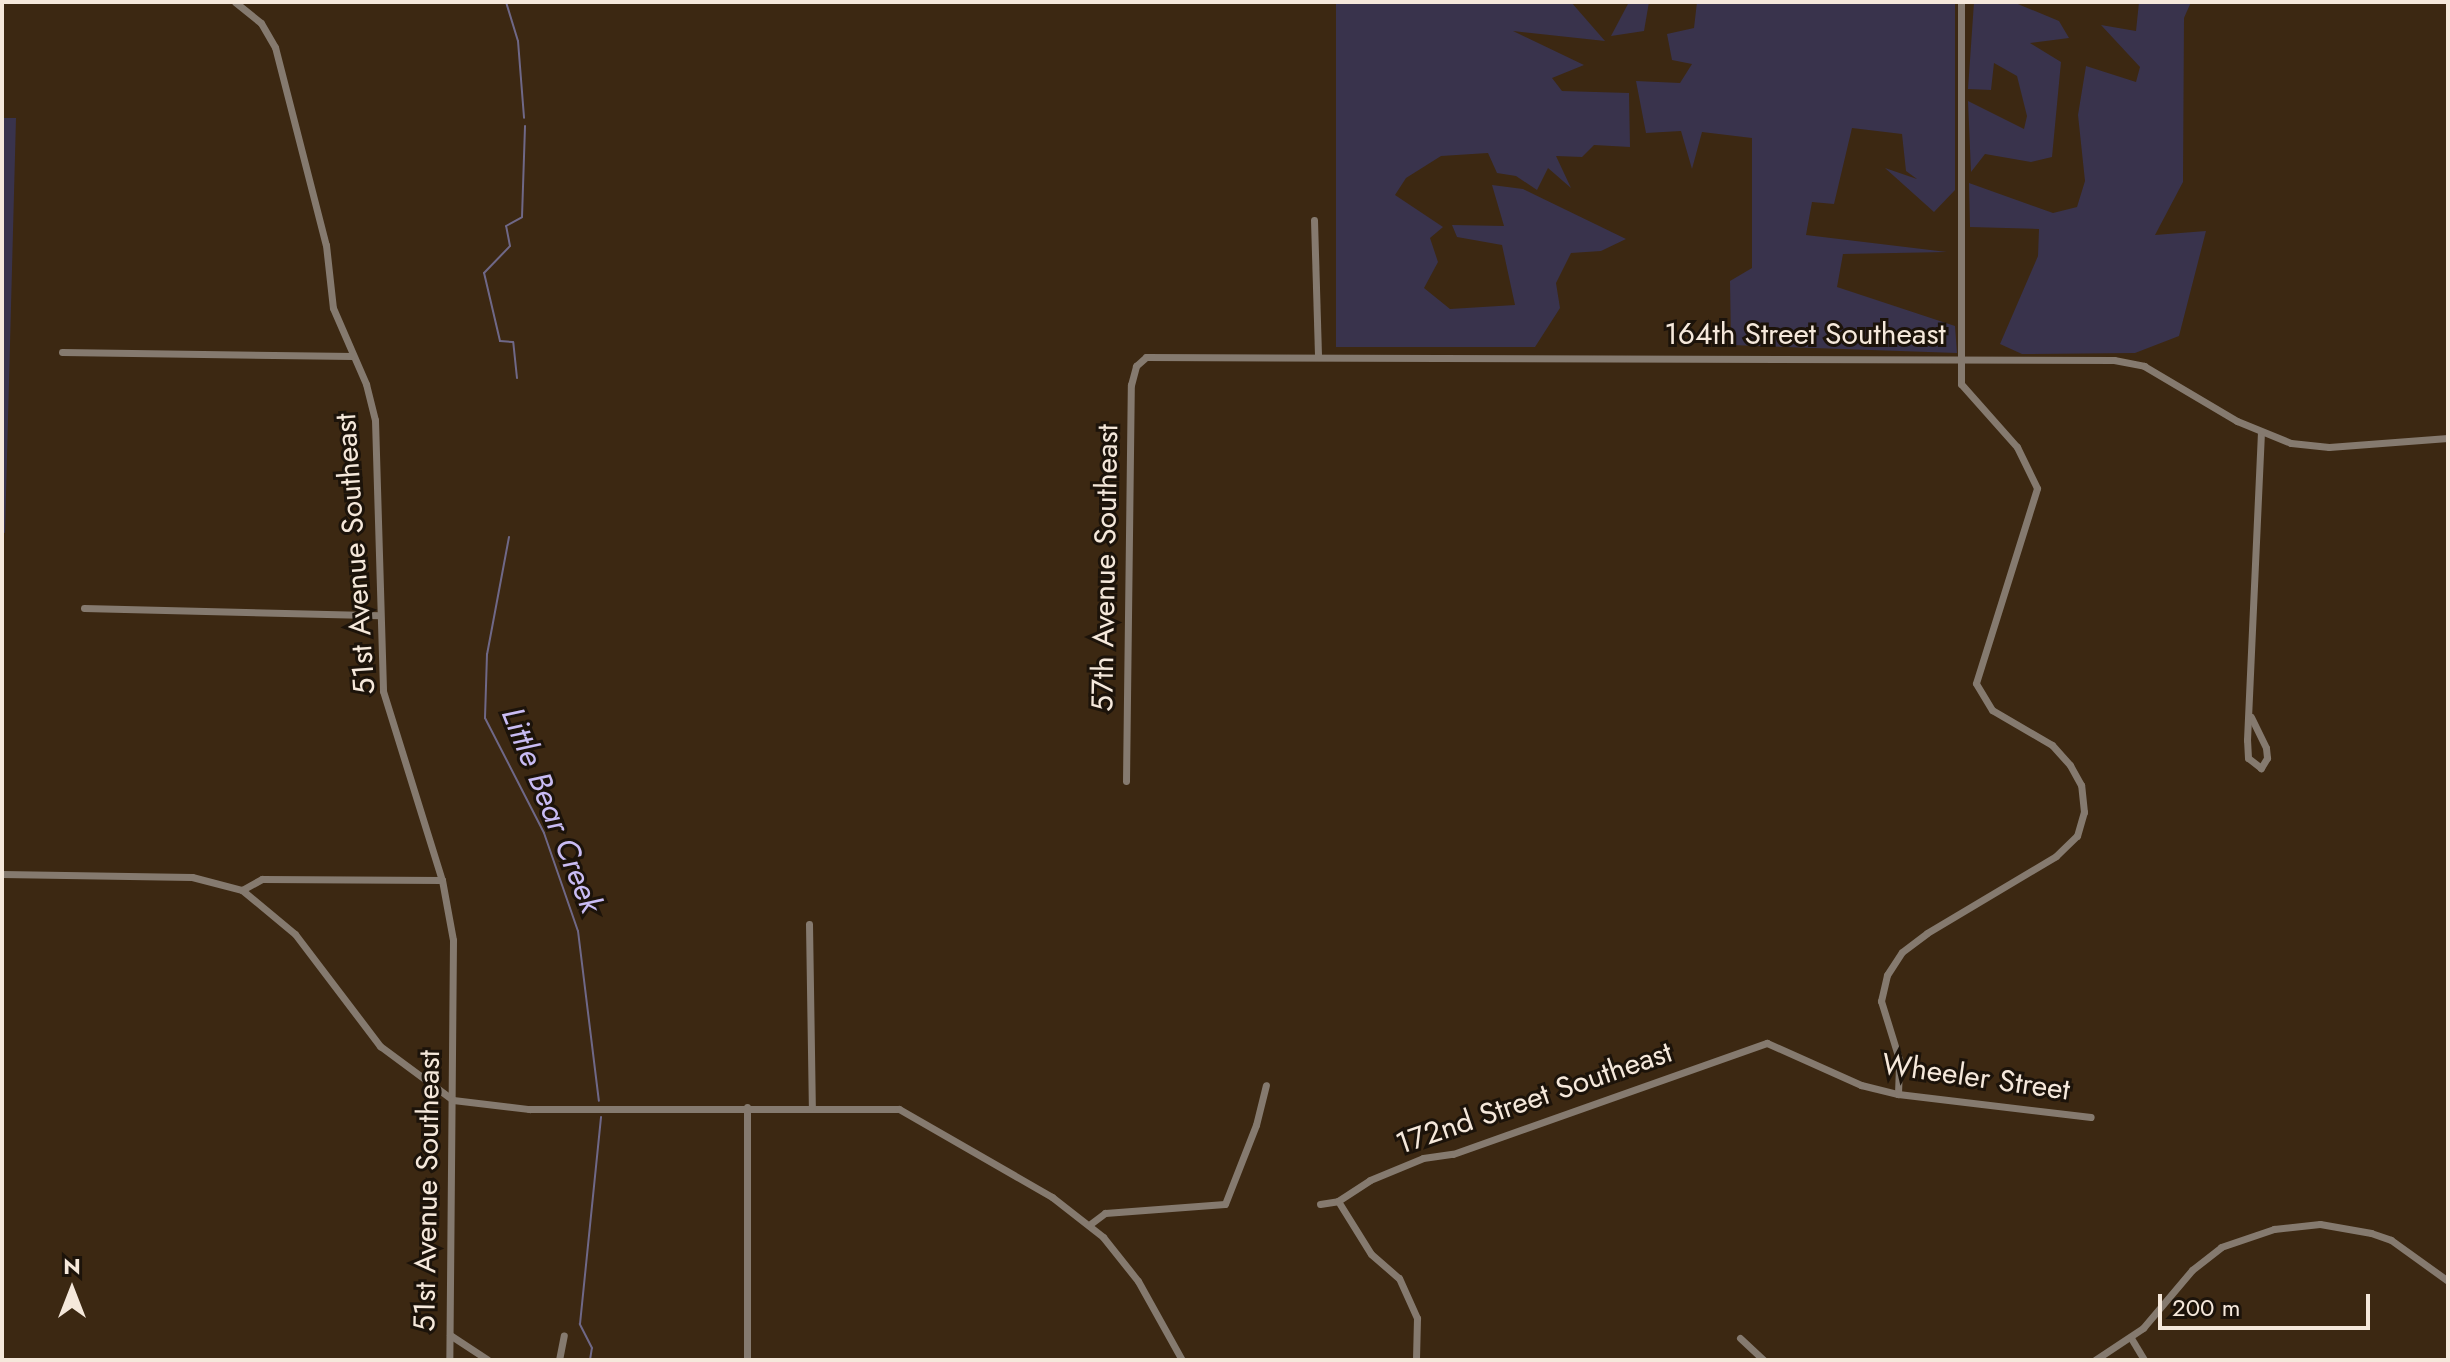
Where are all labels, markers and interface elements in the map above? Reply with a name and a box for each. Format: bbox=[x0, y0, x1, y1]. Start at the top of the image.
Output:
street label: 164th Street Southeast bbox=[1664, 316, 1946, 352]
street label: 51st Avenue Southeast bbox=[327, 412, 383, 696]
street label: 57th Avenue Southeast bbox=[1084, 424, 1126, 712]
water label: Little Bear Creek bbox=[493, 702, 611, 918]
street label: 172nd Street Southeast bbox=[1391, 1034, 1677, 1162]
street label: Wheeler Street bbox=[1880, 1046, 2072, 1108]
street label: 51st Avenue Southeast bbox=[407, 1050, 447, 1332]
north arrow bbox=[32, 1250, 112, 1330]
text: N bbox=[63, 1250, 81, 1282]
scale bar bbox=[2162, 1278, 2374, 1328]
text: 200 m bbox=[2172, 1290, 2240, 1325]

